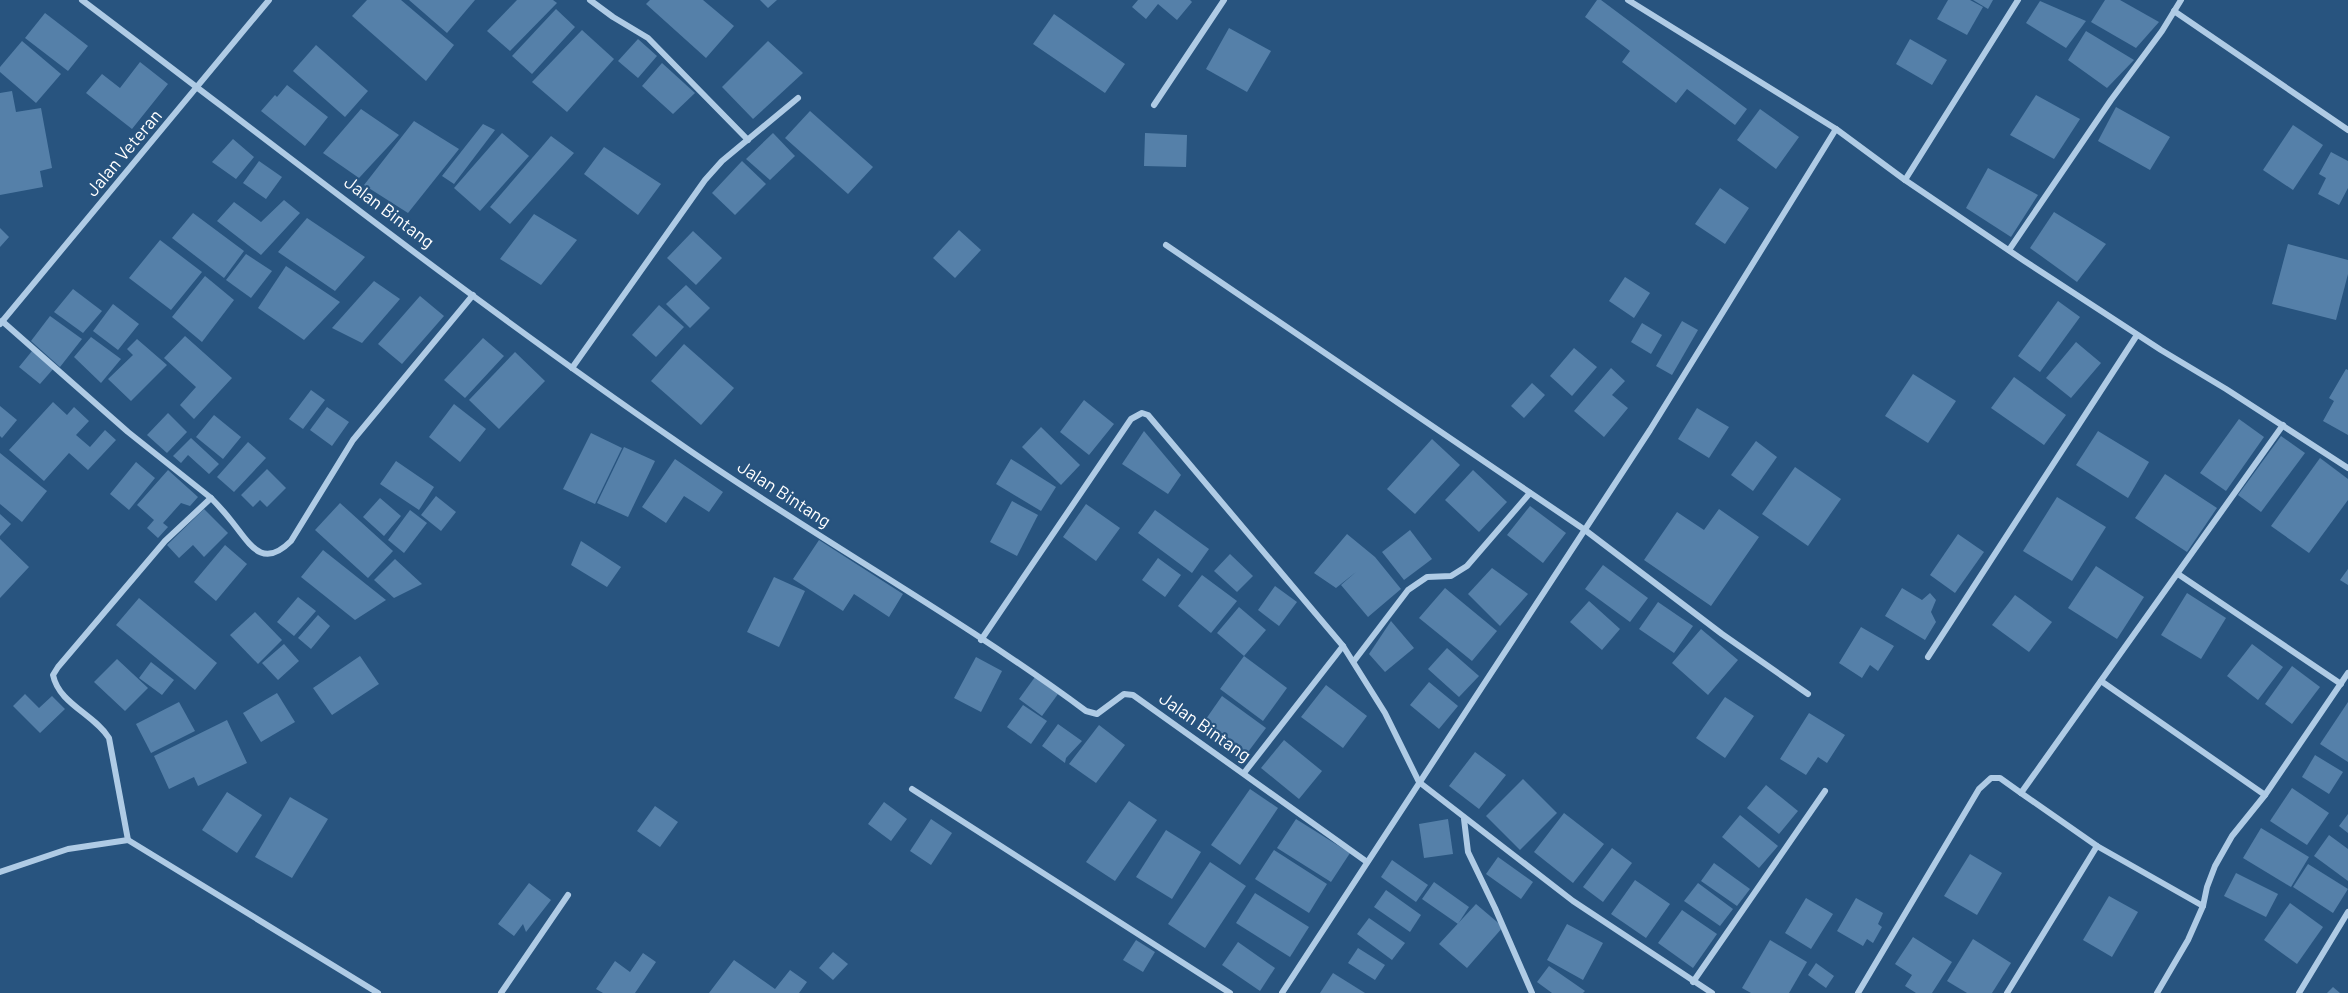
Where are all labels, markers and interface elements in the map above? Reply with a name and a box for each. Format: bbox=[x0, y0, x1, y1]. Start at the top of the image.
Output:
street label: Jalan Veteran bbox=[81, 104, 166, 200]
street label: Jalan Bintang bbox=[340, 170, 439, 252]
street label: Jalan Bintang bbox=[734, 455, 835, 531]
street label: Jalan Bintang bbox=[1155, 687, 1256, 766]

